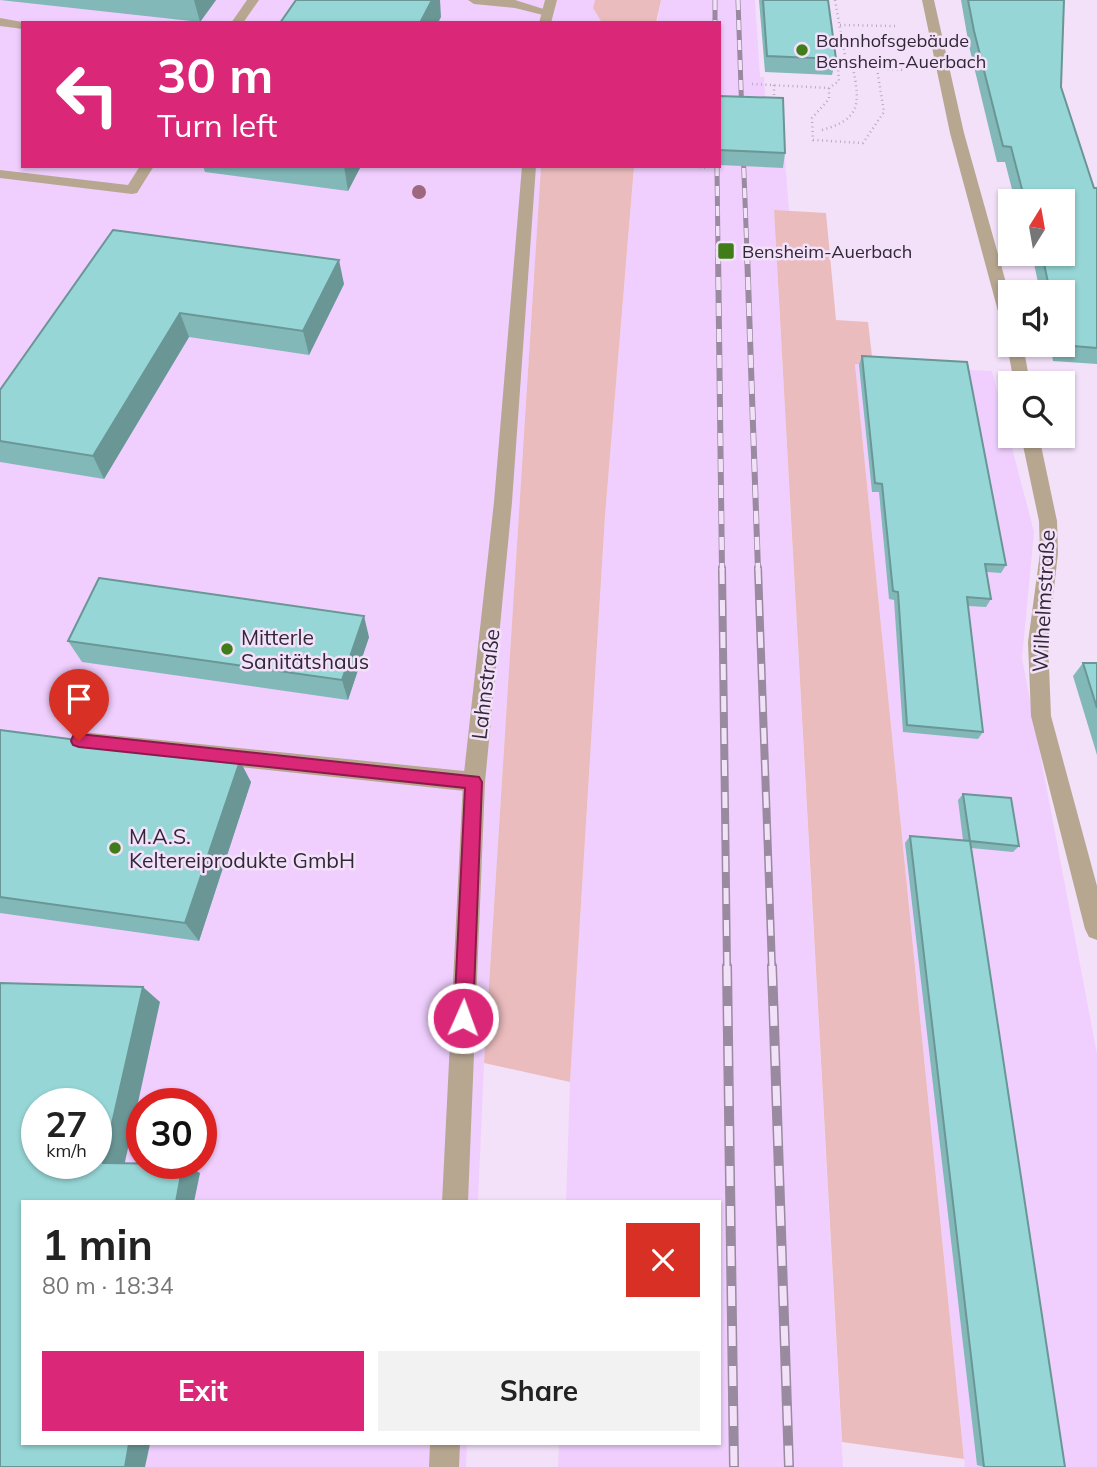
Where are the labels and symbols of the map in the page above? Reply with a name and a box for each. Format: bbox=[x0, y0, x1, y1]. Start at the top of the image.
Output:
place label: Bahnhofsgebäude Bensheim-Auerbach bbox=[816, 29, 986, 73]
marker: Bahnhofsgebäude Bensheim-Auerbach bbox=[794, 42, 810, 58]
north arrow bbox=[998, 189, 1074, 266]
place label: Bensheim-Auerbach bbox=[742, 240, 912, 263]
marker: Bensheim-Auerbach bbox=[716, 241, 736, 261]
street label: Wilhelmstraße bbox=[1026, 529, 1060, 673]
place label: Mitterle Sanitätshaus bbox=[241, 624, 369, 674]
street label: Lahnstraße bbox=[465, 627, 505, 741]
marker: Mitterle Sanitätshaus bbox=[219, 641, 235, 657]
pin bbox=[49, 669, 109, 741]
place label: M.A.S. Keltereiprodukte GmbH bbox=[129, 823, 355, 873]
marker: M.A.S. Keltereiprodukte GmbH bbox=[107, 840, 123, 856]
position arrow bbox=[426, 981, 500, 1055]
speed limit sign: 30 bbox=[126, 1088, 217, 1179]

